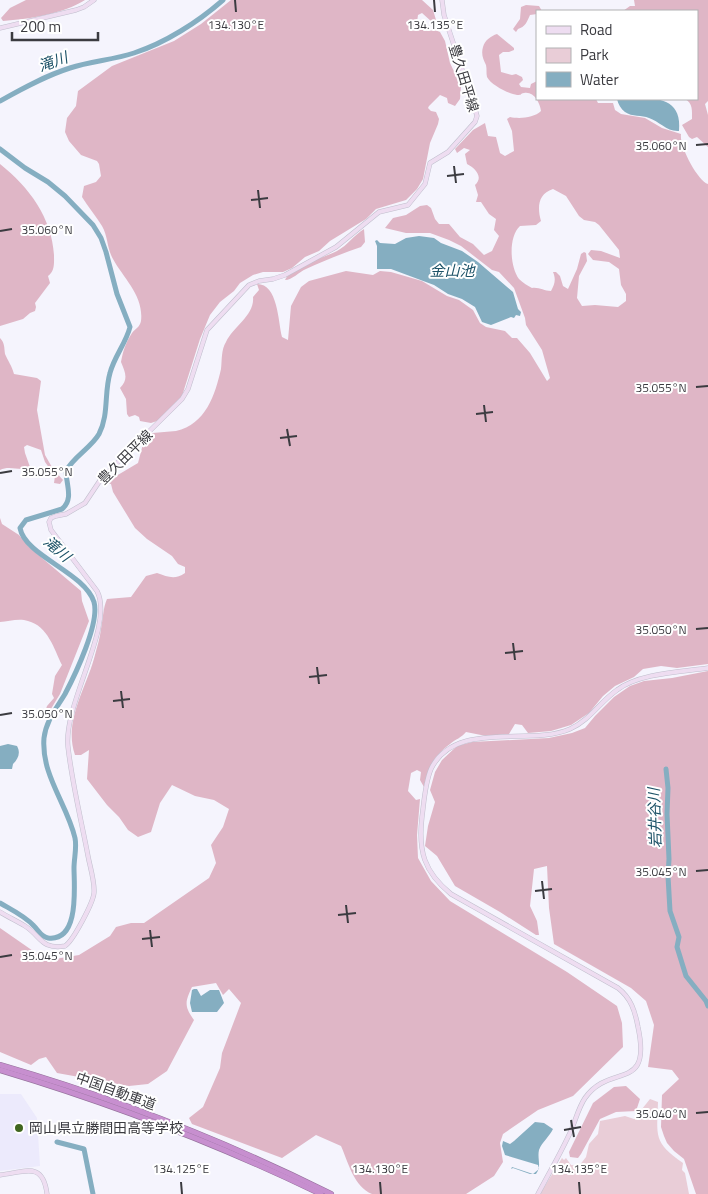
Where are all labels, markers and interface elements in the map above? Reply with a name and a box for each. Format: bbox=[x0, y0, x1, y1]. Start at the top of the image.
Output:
scale bar bbox=[12, 10, 99, 42]
legend bbox=[536, 10, 698, 100]
text: 200 m bbox=[20, 15, 61, 38]
text: 134.130°E bbox=[208, 15, 264, 34]
text: 134.135°E bbox=[407, 15, 463, 34]
text: Road bbox=[580, 18, 612, 41]
street label: 豊久田平線 bbox=[444, 41, 485, 114]
text: Park bbox=[580, 43, 609, 66]
water label: 滝川 bbox=[35, 45, 73, 77]
text: Water bbox=[580, 68, 619, 91]
text: 35.060°N bbox=[635, 136, 687, 155]
text: 35.060°N bbox=[21, 220, 73, 239]
water label: 金山池 bbox=[429, 259, 476, 282]
text: 35.055°N bbox=[635, 378, 687, 397]
street label: 豊久田平線 bbox=[92, 424, 157, 489]
text: 35.055°N bbox=[21, 462, 73, 481]
water label: 滝川 bbox=[38, 530, 78, 568]
text: 35.050°N bbox=[635, 620, 687, 639]
text: 35.050°N bbox=[21, 704, 73, 723]
water label: 岩井谷川 bbox=[642, 786, 667, 848]
text: 35.045°N bbox=[635, 862, 687, 881]
text: 35.045°N bbox=[21, 946, 73, 965]
street label: 中国自動車道 bbox=[73, 1066, 159, 1115]
text: 35.040°N bbox=[635, 1104, 687, 1123]
place label: 岡山県立勝間田高等学校 bbox=[29, 1117, 183, 1138]
marker: 岡山県立勝間田高等学校 bbox=[13, 1122, 25, 1134]
text: 134.125°E bbox=[153, 1159, 209, 1178]
text: 134.130°E bbox=[352, 1159, 408, 1178]
text: 134.135°E bbox=[551, 1159, 607, 1178]

